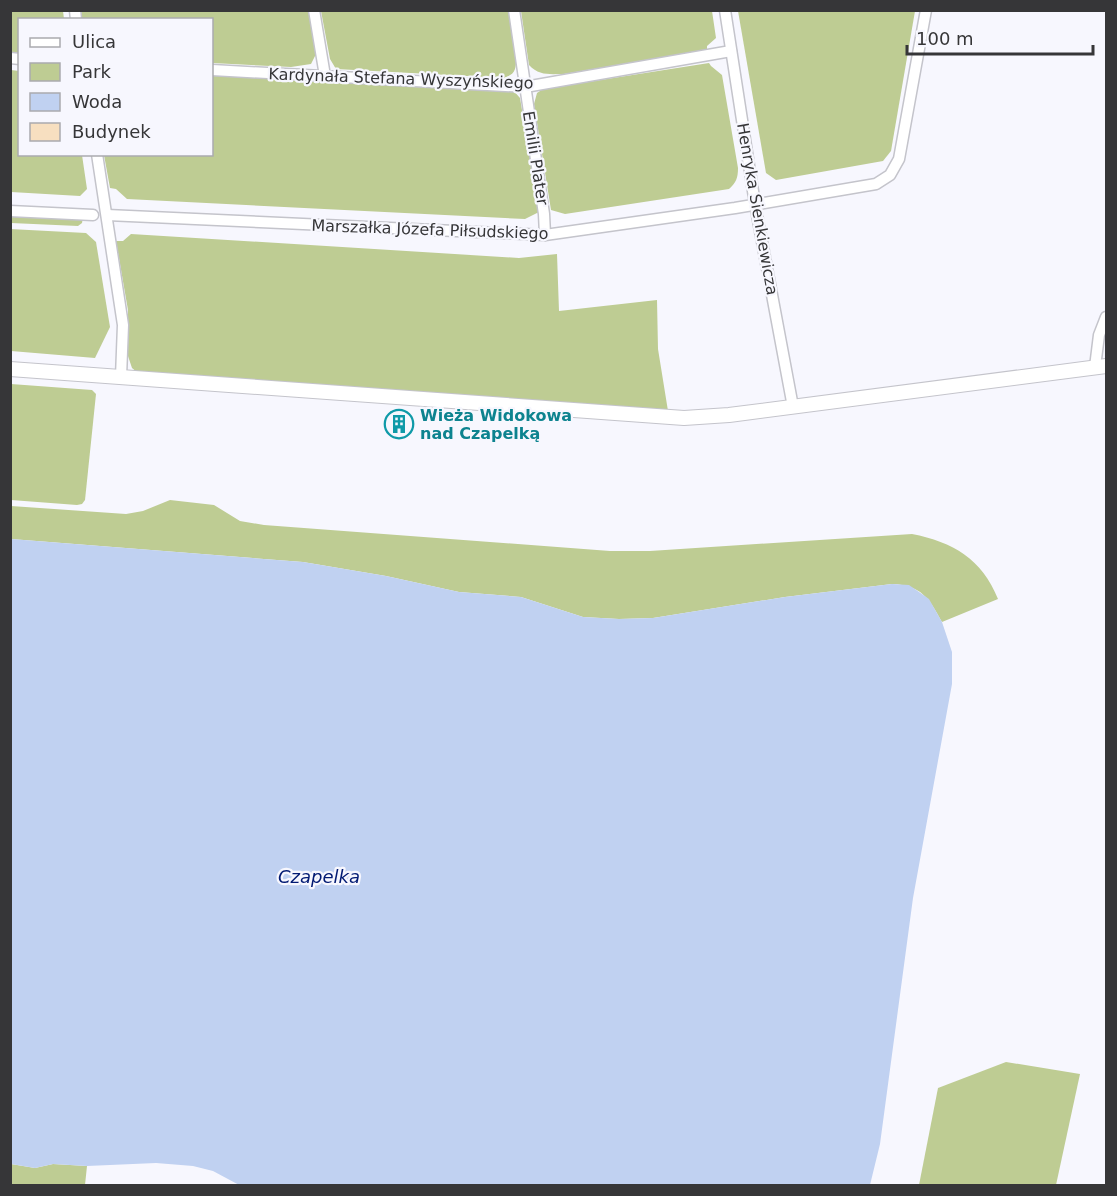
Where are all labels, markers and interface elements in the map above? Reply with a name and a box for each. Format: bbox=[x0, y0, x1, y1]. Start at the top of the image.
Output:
legend bbox=[18, 18, 213, 156]
scale bar bbox=[907, 18, 1093, 56]
text: 100 m bbox=[916, 28, 974, 49]
text: Ulica bbox=[72, 31, 116, 52]
text: Park bbox=[72, 61, 111, 82]
street label: Kardynała Stefana Wyszyńskiego bbox=[268, 64, 534, 93]
text: Woda bbox=[72, 91, 122, 112]
street label: Emilii Plater bbox=[519, 110, 552, 207]
text: Budynek bbox=[72, 121, 151, 142]
street label: Henryka Sienkiewicza bbox=[733, 121, 782, 297]
street label: Marszałka Józefa Piłsudskiego bbox=[311, 216, 549, 243]
place label: Wieża Widokowa nad Czapelką bbox=[420, 406, 572, 443]
building icon: Wieża Widokowa nad Czapelką bbox=[383, 408, 415, 440]
water label: Czapelka bbox=[278, 866, 360, 887]

